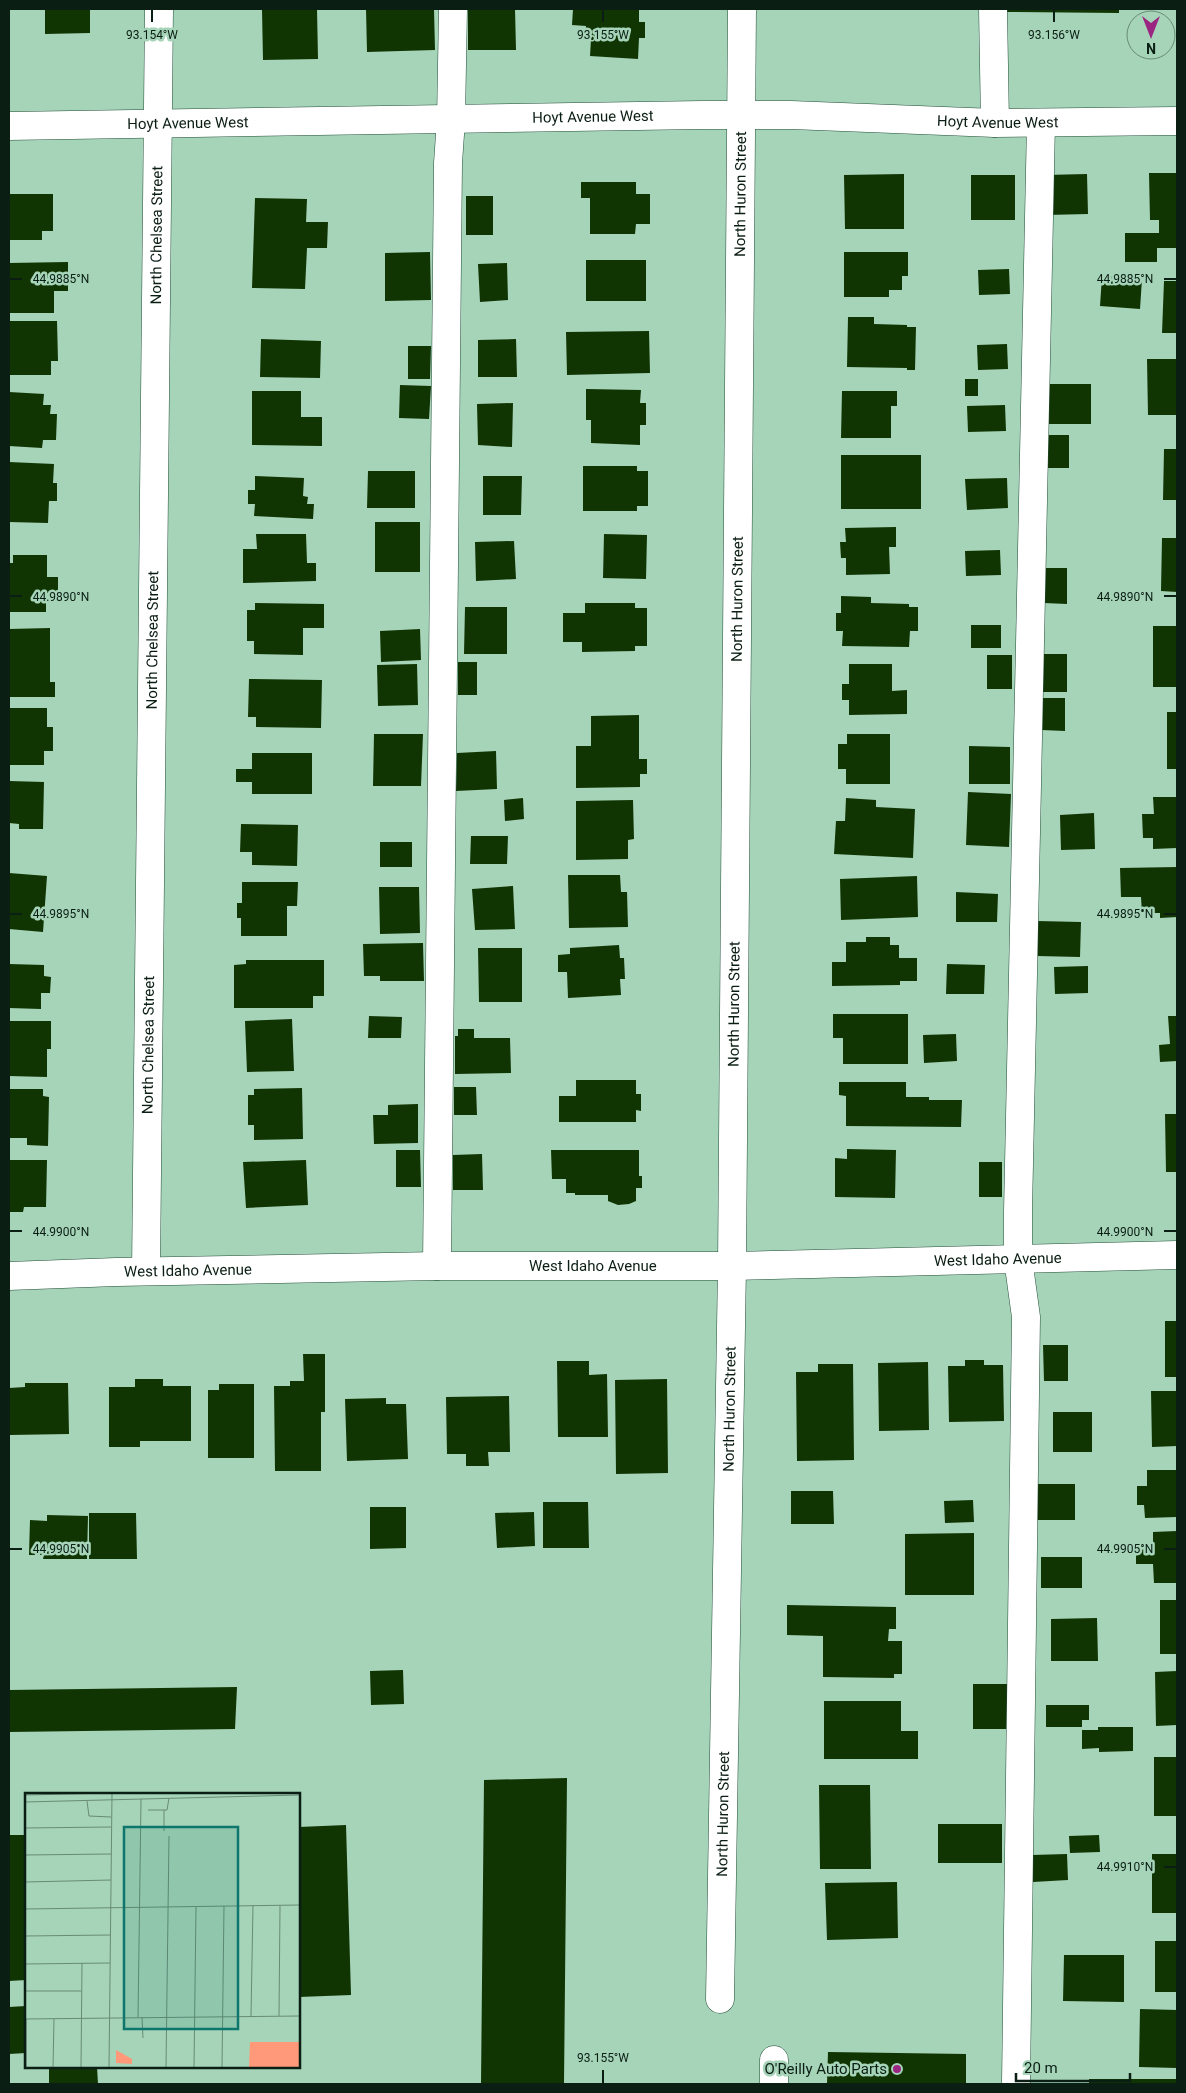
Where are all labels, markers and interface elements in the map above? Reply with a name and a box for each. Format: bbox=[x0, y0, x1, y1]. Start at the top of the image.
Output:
north arrow bbox=[1126, 10, 1176, 60]
text: 93.154°W bbox=[126, 28, 178, 42]
text: 93.155°W bbox=[577, 28, 629, 42]
text: 93.156°W bbox=[1028, 28, 1080, 42]
text: N bbox=[1146, 40, 1156, 56]
street label: Hoyt Avenue West bbox=[532, 107, 654, 127]
street label: Hoyt Avenue West bbox=[937, 112, 1059, 132]
street label: Hoyt Avenue West bbox=[127, 113, 249, 133]
street label: North Huron Street bbox=[731, 131, 750, 257]
street label: North Chelsea Street bbox=[147, 166, 166, 304]
text: 44.9885°N bbox=[33, 272, 89, 286]
text: 44.9885°N bbox=[1097, 272, 1153, 286]
street label: North Huron Street bbox=[728, 536, 747, 662]
street label: North Chelsea Street bbox=[143, 571, 162, 709]
text: 44.9890°N bbox=[33, 590, 89, 604]
text: 44.9890°N bbox=[1097, 590, 1153, 604]
text: 44.9895°N bbox=[33, 907, 89, 921]
text: 44.9895°N bbox=[1097, 907, 1153, 921]
street label: North Huron Street bbox=[725, 941, 744, 1067]
street label: North Chelsea Street bbox=[139, 976, 158, 1114]
text: 44.9900°N bbox=[33, 1225, 89, 1239]
text: 44.9900°N bbox=[1097, 1225, 1153, 1239]
street label: West Idaho Avenue bbox=[934, 1249, 1062, 1270]
street label: West Idaho Avenue bbox=[529, 1257, 657, 1275]
street label: West Idaho Avenue bbox=[124, 1260, 252, 1281]
street label: North Huron Street bbox=[720, 1346, 740, 1472]
text: 44.9905°N bbox=[33, 1542, 89, 1556]
text: 44.9905°N bbox=[1097, 1542, 1153, 1556]
street label: North Huron Street bbox=[713, 1751, 733, 1877]
inset map bbox=[25, 1793, 300, 2068]
text: 44.9910°N bbox=[1097, 1860, 1153, 1874]
scale bar bbox=[1016, 2050, 1130, 2082]
text: 93.155°W bbox=[577, 2051, 629, 2065]
text: 20 m bbox=[1024, 2059, 1058, 2077]
place label: O'Reilly Auto Parts bbox=[764, 2060, 887, 2078]
marker: O'Reilly Auto Parts bbox=[891, 2063, 903, 2075]

